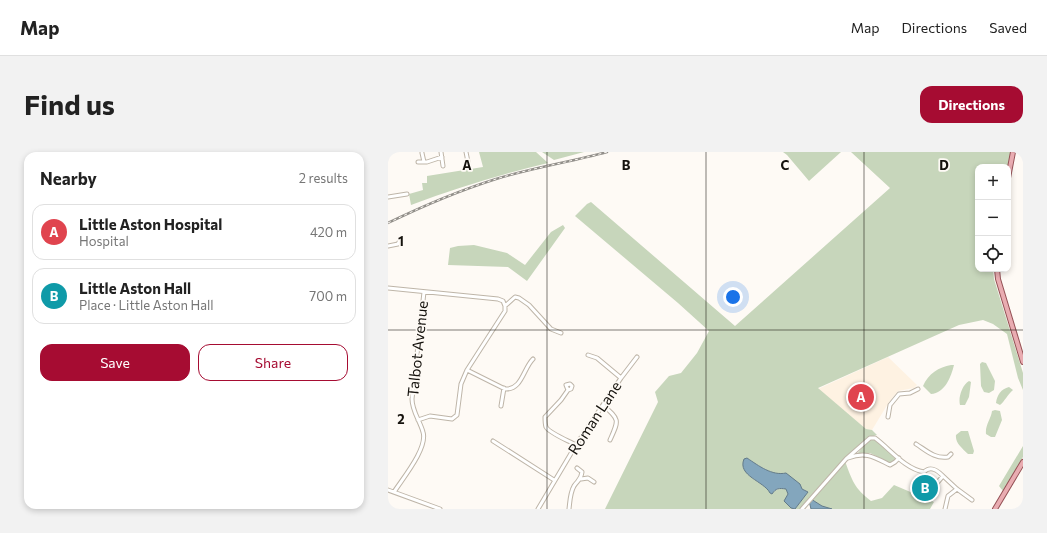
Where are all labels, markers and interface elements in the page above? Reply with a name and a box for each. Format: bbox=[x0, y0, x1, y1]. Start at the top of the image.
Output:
text: Map bbox=[20, 16, 59, 39]
text: Map bbox=[851, 19, 880, 36]
text: Directions bbox=[902, 19, 967, 36]
text: Saved bbox=[989, 19, 1027, 36]
button: Directions bbox=[920, 86, 1023, 123]
text: Find us bbox=[24, 87, 115, 121]
text: A bbox=[462, 157, 472, 173]
text: B bbox=[622, 157, 631, 173]
text: C bbox=[781, 157, 790, 173]
text: D bbox=[939, 157, 949, 173]
map controls bbox=[975, 164, 1011, 272]
button: + bbox=[975, 164, 1011, 200]
text: Nearby bbox=[40, 168, 97, 189]
text: 2 results bbox=[299, 170, 348, 186]
button: − bbox=[975, 200, 1011, 236]
text: Little Aston Hospital bbox=[79, 215, 222, 233]
text: A bbox=[49, 224, 59, 240]
text: 420 m bbox=[310, 224, 347, 240]
text: Hospital bbox=[79, 233, 129, 249]
text: 1 bbox=[398, 233, 404, 249]
button: locate bbox=[975, 236, 1011, 272]
text: Little Aston Hall bbox=[79, 279, 191, 297]
your location bbox=[723, 287, 743, 307]
text: B bbox=[50, 288, 58, 304]
text: 700 m bbox=[309, 288, 347, 304]
text: Place · Little Aston Hall bbox=[79, 297, 214, 313]
street label: Talbot Avenue bbox=[403, 300, 431, 398]
button: Save bbox=[40, 344, 190, 381]
button: Share bbox=[198, 344, 348, 381]
street label: Roman Lane bbox=[564, 377, 625, 458]
pin: A bbox=[848, 382, 874, 412]
text: 2 bbox=[397, 411, 405, 427]
pin: B bbox=[912, 473, 938, 503]

